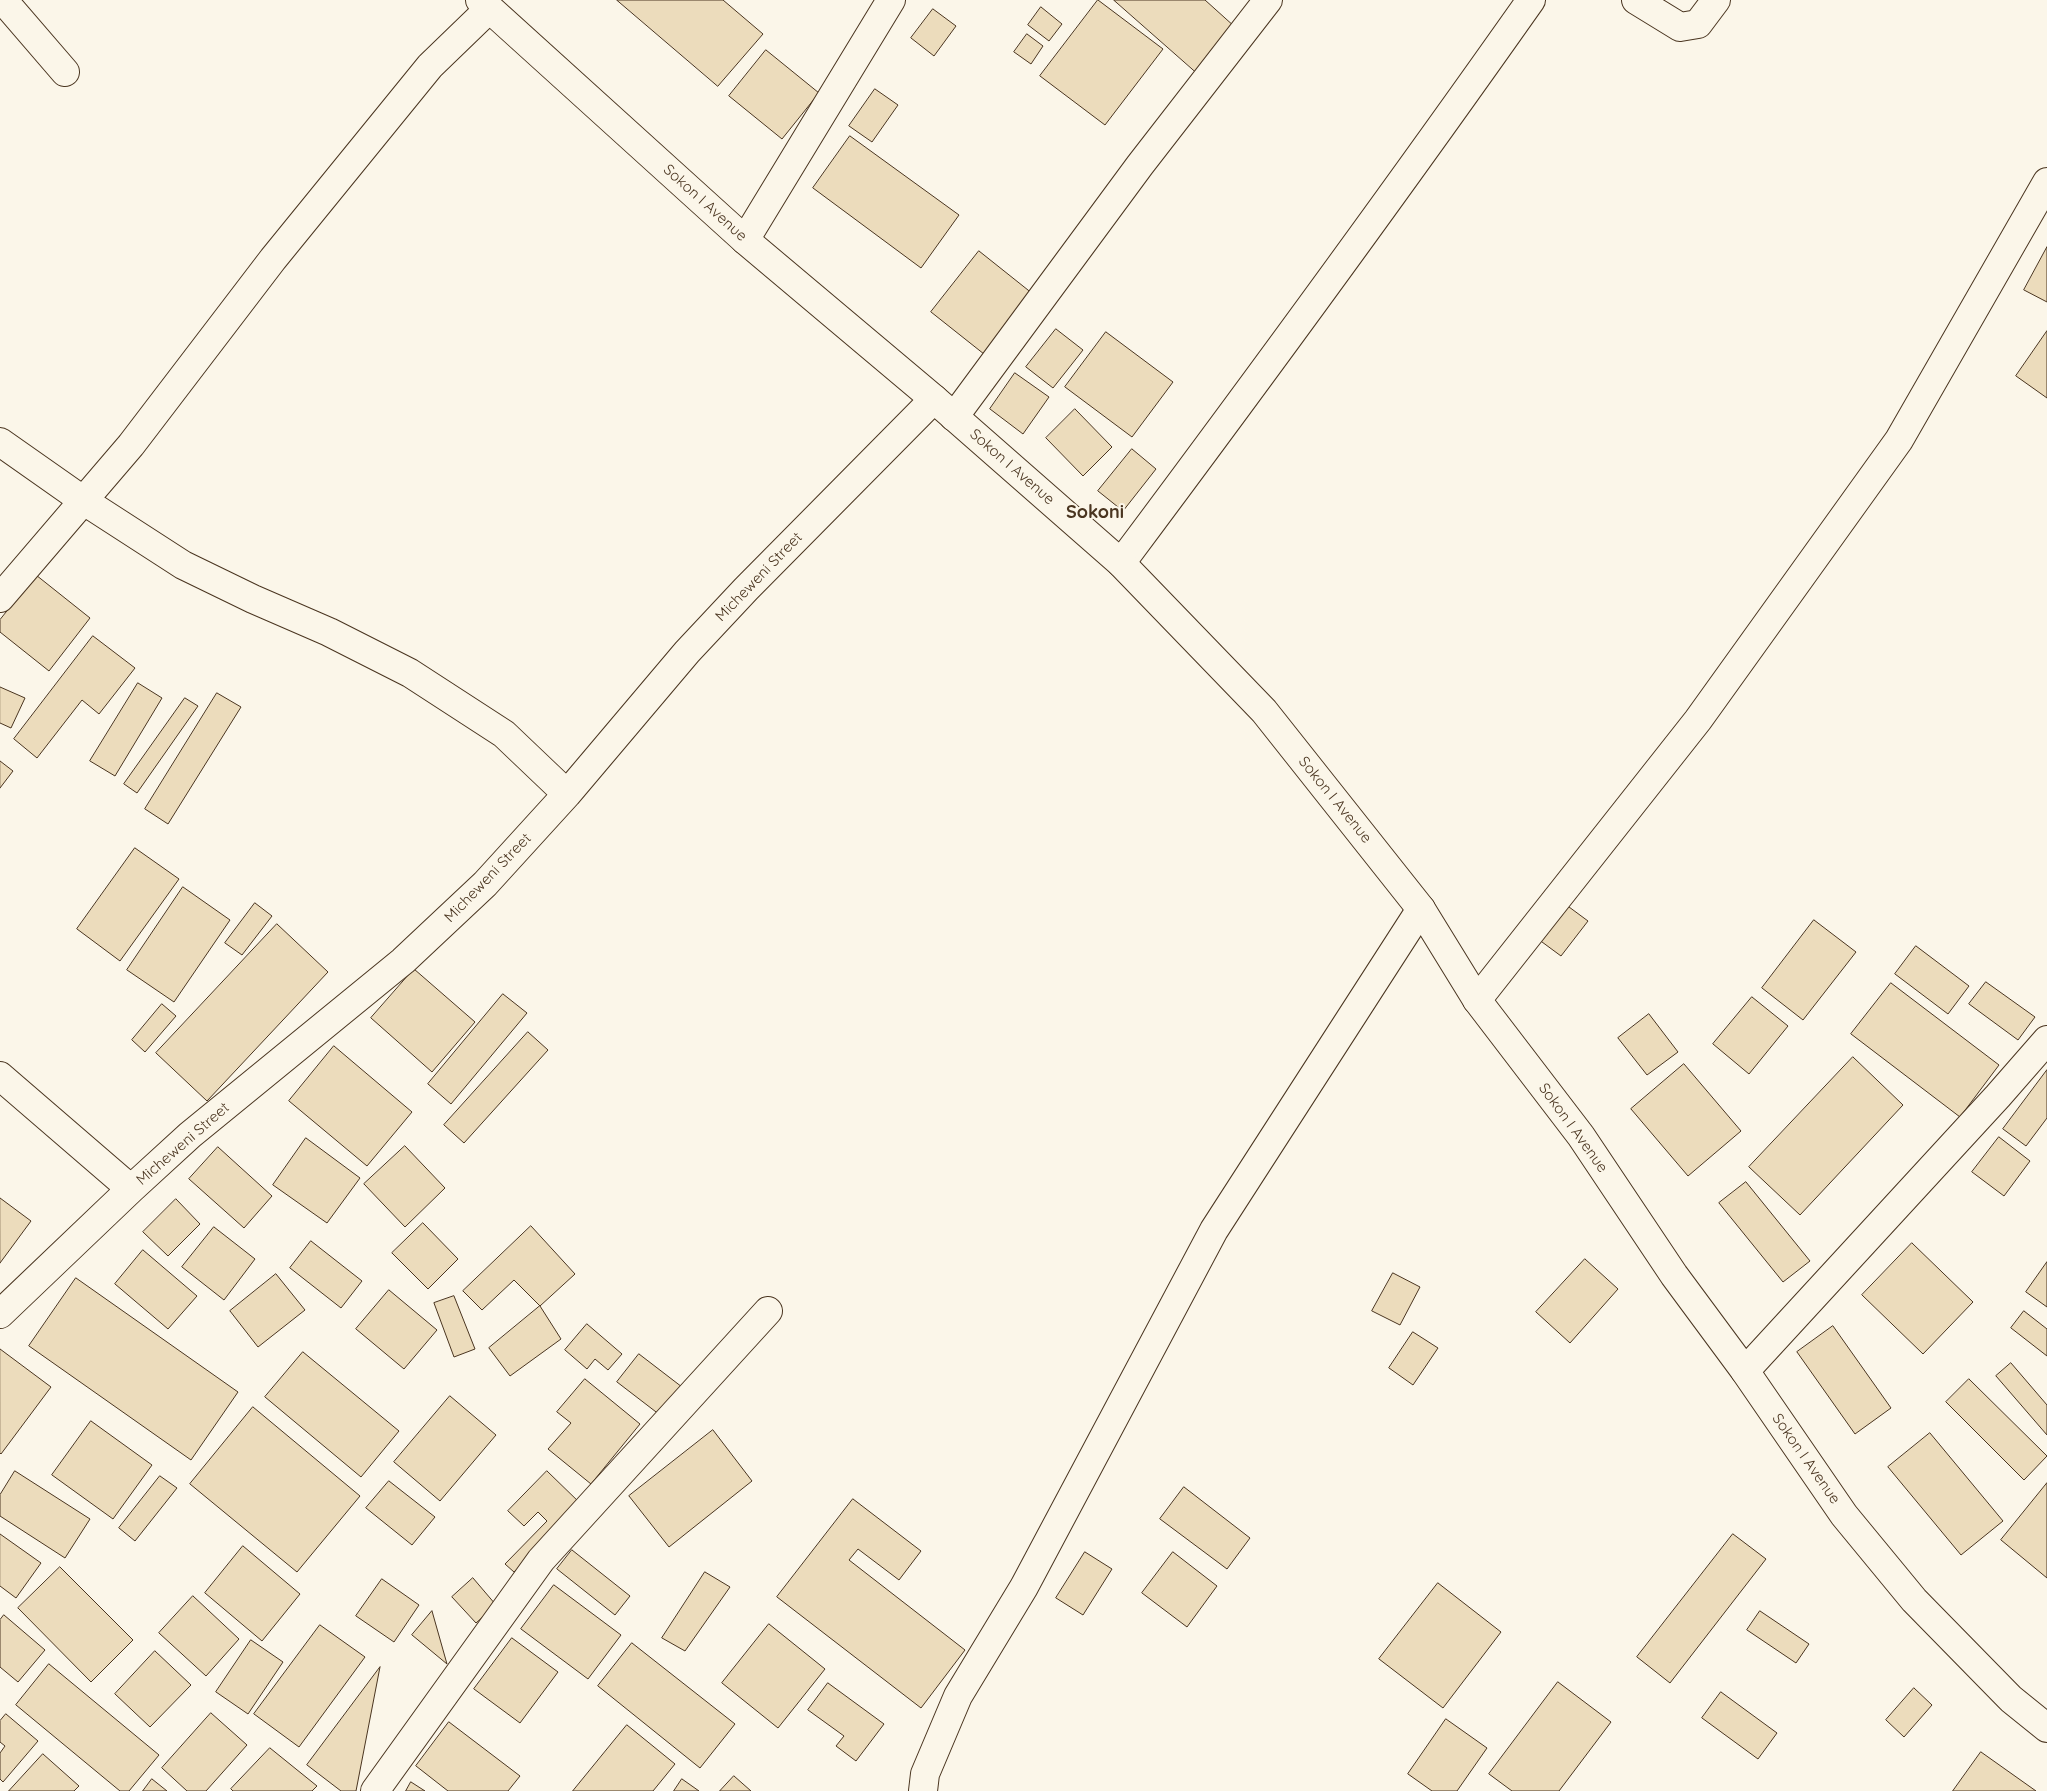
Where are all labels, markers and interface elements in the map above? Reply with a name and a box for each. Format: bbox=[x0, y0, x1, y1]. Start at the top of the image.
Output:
street label: Sokon I Avenue bbox=[660, 161, 750, 245]
street label: Sokon I Avenue bbox=[966, 425, 1058, 509]
district label: Sokoni bbox=[1066, 502, 1124, 524]
street label: Micheweni Street bbox=[712, 529, 806, 625]
street label: Sokon I Avenue bbox=[1295, 753, 1375, 847]
street label: Micheweni Street bbox=[441, 830, 535, 926]
street label: Sokon I Avenue bbox=[1535, 1080, 1611, 1176]
street label: Micheweni Street bbox=[133, 1099, 233, 1189]
street label: Sokon I Avenue bbox=[1768, 1410, 1844, 1508]

